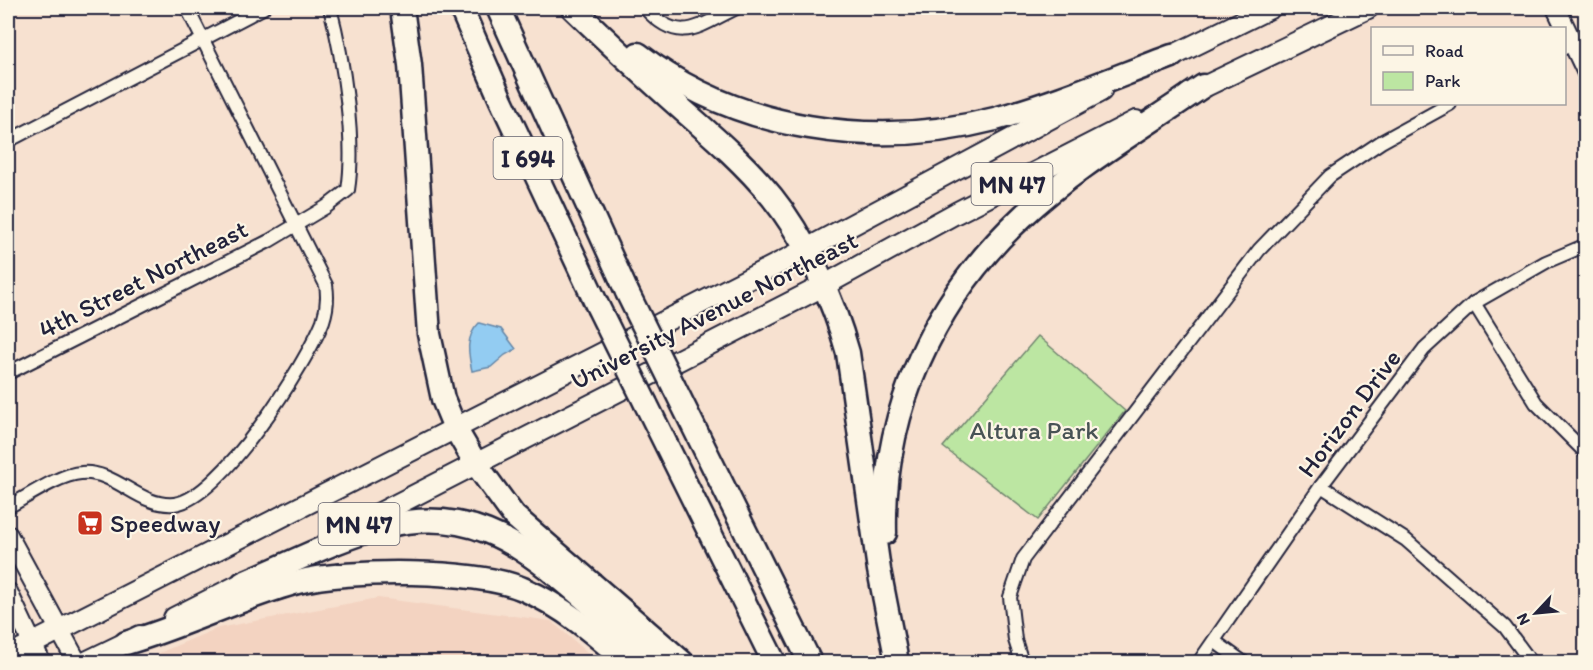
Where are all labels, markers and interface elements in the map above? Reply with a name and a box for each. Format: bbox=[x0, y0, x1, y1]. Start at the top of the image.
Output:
legend bbox=[1371, 27, 1566, 105]
text: Road bbox=[1425, 40, 1464, 62]
text: Park bbox=[1425, 70, 1460, 92]
road number: I 694 bbox=[494, 137, 562, 179]
road number: MN 47 bbox=[972, 163, 1052, 205]
street label: 4th Street Northeast bbox=[33, 212, 253, 346]
street label: University Avenue Northeast bbox=[565, 223, 863, 396]
street label: Horizon Drive bbox=[1290, 342, 1408, 484]
park label: Altura Park bbox=[970, 414, 1099, 446]
road number: MN 47 bbox=[318, 503, 400, 545]
place label: Speedway bbox=[110, 507, 220, 539]
supermarket icon: Speedway bbox=[75, 508, 105, 538]
north arrow bbox=[1506, 583, 1566, 643]
text: N bbox=[1512, 610, 1534, 628]

